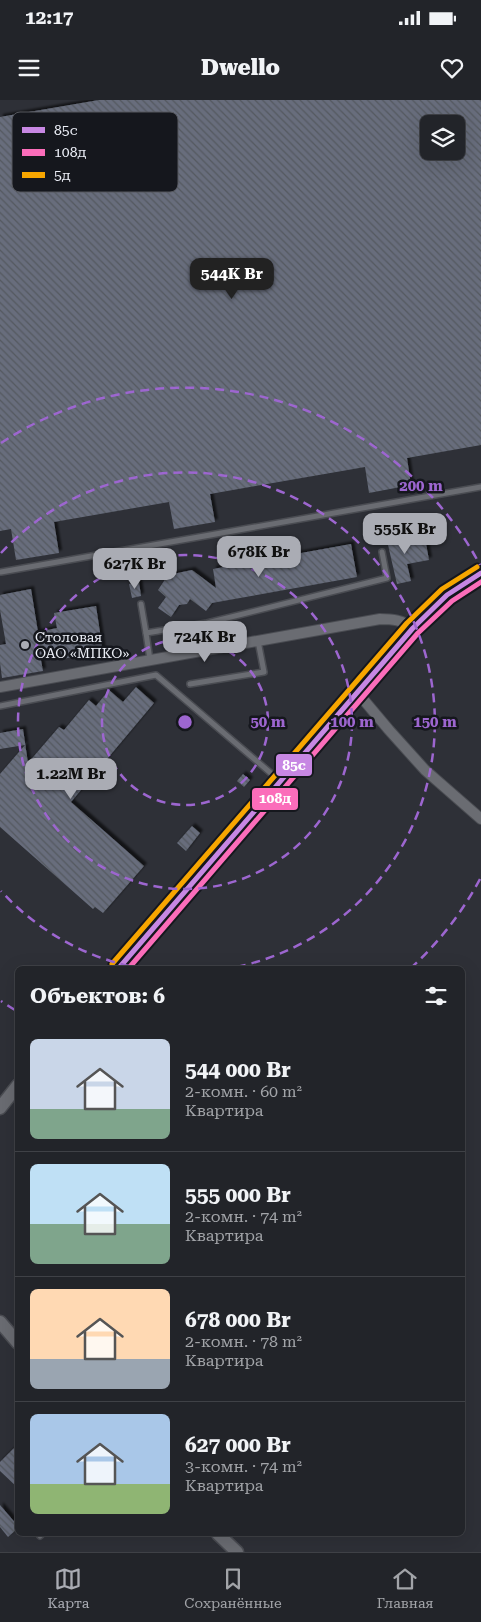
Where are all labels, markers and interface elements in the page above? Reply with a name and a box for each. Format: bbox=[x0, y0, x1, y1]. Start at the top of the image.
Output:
text: 12:17 bbox=[25, 6, 74, 29]
icon: menu bbox=[15, 54, 43, 82]
icon: heart bbox=[438, 54, 466, 82]
text: Dwello bbox=[201, 55, 280, 80]
legend bbox=[12, 112, 178, 192]
map controls bbox=[420, 115, 465, 160]
button: layers bbox=[420, 115, 465, 160]
text: 85с bbox=[54, 122, 78, 138]
text: 108д bbox=[54, 144, 87, 160]
text: 5д bbox=[54, 167, 71, 183]
pin: 544K Br bbox=[186, 258, 278, 300]
text: 544K Br bbox=[201, 264, 263, 283]
text: 200 m bbox=[399, 477, 443, 495]
pin: 555K Br bbox=[359, 512, 451, 555]
text: 555K Br bbox=[374, 519, 436, 538]
pin: 678K Br bbox=[213, 536, 305, 578]
text: 678K Br bbox=[228, 542, 290, 561]
pin: 627K Br bbox=[89, 548, 181, 590]
text: 627K Br bbox=[104, 554, 166, 573]
pin: 724K Br bbox=[159, 620, 251, 663]
text: 724K Br bbox=[174, 627, 236, 646]
place label: Столовая ОАО «МПКО» bbox=[35, 629, 129, 661]
marker: Столовая ОАО «МПКО» bbox=[19, 639, 31, 651]
centre of rings bbox=[176, 713, 194, 731]
text: 50 m bbox=[250, 713, 286, 731]
text: 100 m bbox=[330, 713, 374, 731]
text: 150 m bbox=[413, 713, 457, 731]
line badge: 85с bbox=[275, 753, 313, 777]
text: 85с bbox=[282, 757, 306, 773]
pin: 1.22M Br bbox=[19, 758, 123, 800]
text: 1.22M Br bbox=[36, 764, 106, 783]
line badge: 108д bbox=[251, 787, 299, 811]
text: 108д bbox=[259, 790, 291, 806]
icon: filters bbox=[422, 982, 450, 1010]
text: Объектов: 6 bbox=[30, 984, 165, 1008]
text: 544 000 Br bbox=[185, 1058, 291, 1082]
icon: home bbox=[70, 1059, 130, 1119]
text: 2-комн. · 60 m² bbox=[185, 1082, 302, 1101]
text: Квартира bbox=[185, 1101, 263, 1120]
text: 555 000 Br bbox=[185, 1183, 291, 1207]
icon: home bbox=[70, 1184, 130, 1244]
text: 2-комн. · 74 m² bbox=[185, 1207, 302, 1226]
text: Квартира bbox=[185, 1226, 263, 1245]
text: 678 000 Br bbox=[185, 1308, 291, 1332]
icon: home bbox=[70, 1309, 130, 1369]
text: 2-комн. · 78 m² bbox=[185, 1332, 302, 1351]
text: Квартира bbox=[185, 1351, 263, 1370]
text: 627 000 Br bbox=[185, 1433, 291, 1457]
icon: home bbox=[70, 1434, 130, 1494]
text: 3-комн. · 74 m² bbox=[185, 1457, 302, 1476]
text: Квартира bbox=[185, 1476, 263, 1495]
tab: Карта bbox=[47, 1565, 89, 1611]
tab: Сохранённые bbox=[184, 1565, 282, 1611]
tab: Главная bbox=[377, 1565, 434, 1611]

